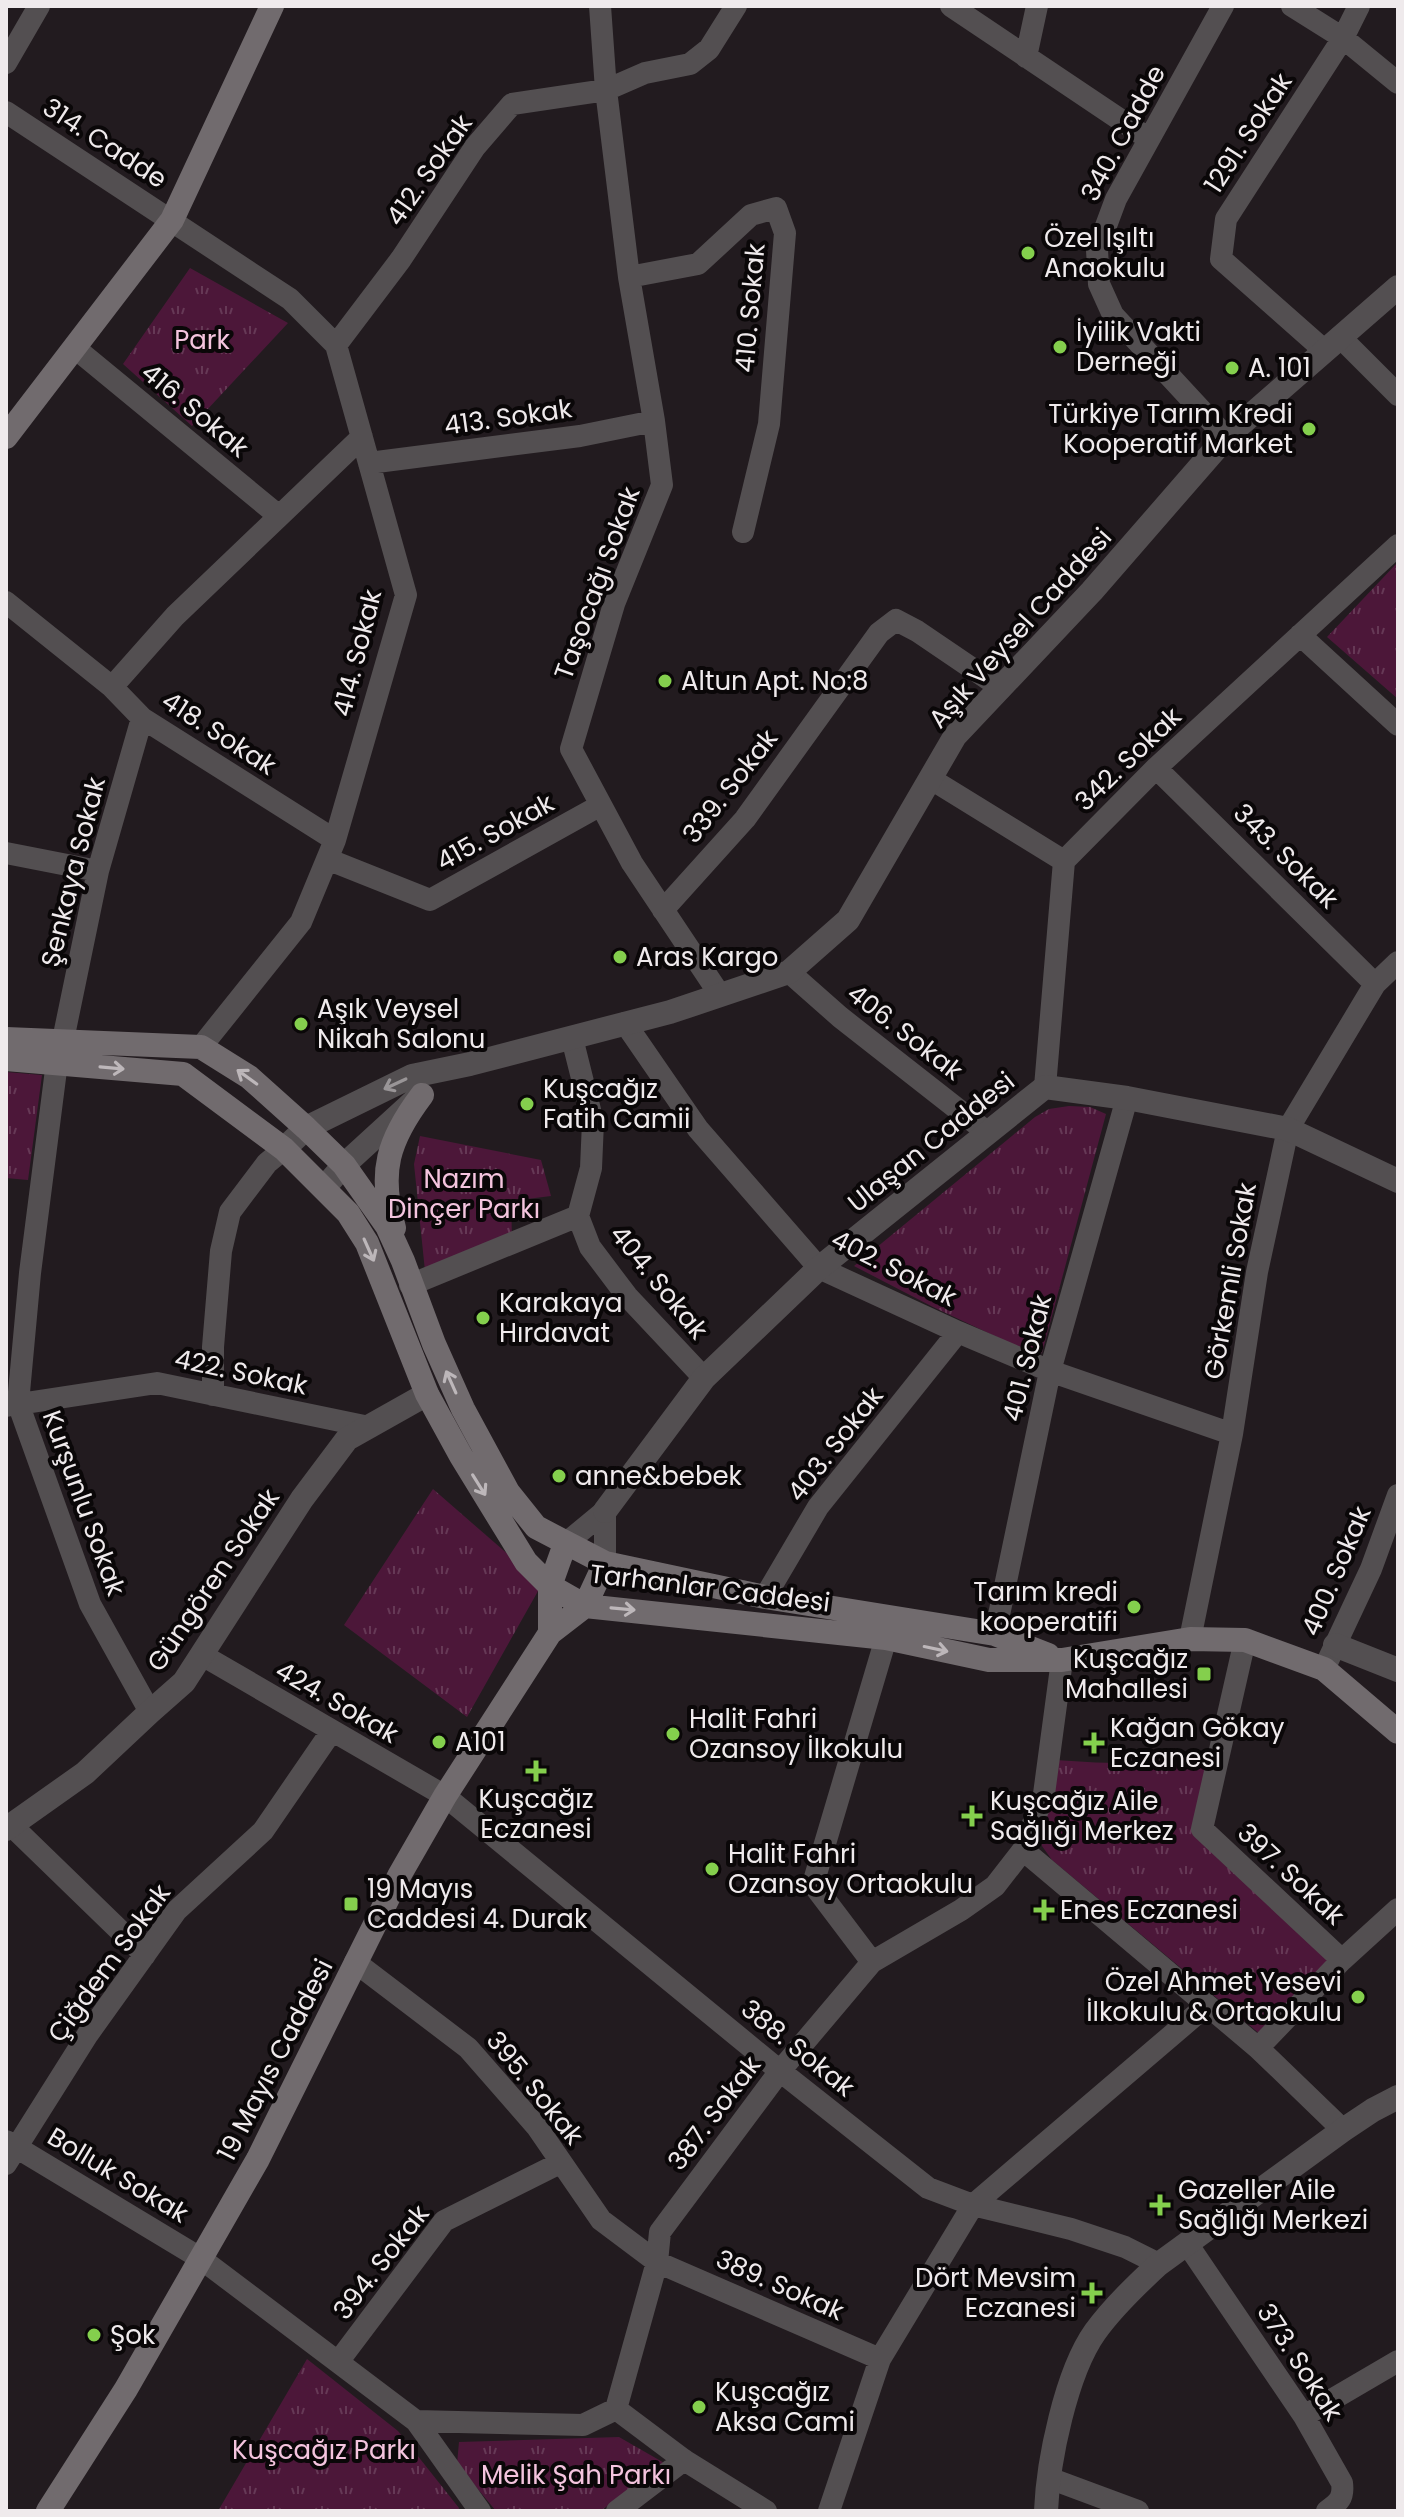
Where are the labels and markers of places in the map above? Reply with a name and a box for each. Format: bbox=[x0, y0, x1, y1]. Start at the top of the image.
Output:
place label: Özel Işıltı Anaokulu bbox=[1044, 220, 1165, 286]
marker: Özel Işıltı Anaokulu bbox=[1019, 244, 1037, 262]
place label: İyilik Vakti Derneği bbox=[1076, 314, 1201, 380]
marker: İyilik Vakti Derneği bbox=[1051, 338, 1069, 356]
place label: A. 101 bbox=[1248, 350, 1311, 386]
marker: A. 101 bbox=[1223, 359, 1241, 377]
place label: Türkiye Tarım Kredi Kooperatif Market bbox=[1048, 396, 1293, 462]
marker: Türkiye Tarım Kredi Kooperatif Market bbox=[1300, 420, 1318, 438]
place label: Altun Apt. No:8 bbox=[681, 663, 868, 699]
marker: Altun Apt. No:8 bbox=[656, 672, 674, 690]
place label: Aras Kargo bbox=[636, 939, 778, 975]
marker: Aras Kargo bbox=[611, 948, 629, 966]
place label: Aşık Veysel Nikah Salonu bbox=[317, 991, 485, 1057]
marker: Aşık Veysel Nikah Salonu bbox=[292, 1015, 310, 1033]
place label: Kuşcağız Fatih Camii bbox=[543, 1071, 690, 1137]
marker: Kuşcağız Fatih Camii bbox=[518, 1095, 536, 1113]
place label: Karakaya Hırdavat bbox=[499, 1285, 623, 1351]
marker: Karakaya Hırdavat bbox=[474, 1309, 492, 1327]
place label: anne&bebek bbox=[575, 1458, 743, 1494]
marker: anne&bebek bbox=[550, 1467, 568, 1485]
place label: Tarım kredi kooperatifi bbox=[973, 1574, 1118, 1640]
marker: Tarım kredi kooperatifi bbox=[1125, 1598, 1143, 1616]
place label: Kuşcağız Mahallesi bbox=[1065, 1641, 1188, 1707]
marker: Kuşcağız Mahallesi bbox=[1195, 1665, 1213, 1683]
place label: Halit Fahri Ozansoy İlkokulu bbox=[689, 1701, 903, 1767]
place label: Kağan Gökay Eczanesi bbox=[1110, 1710, 1285, 1776]
place label: A101 bbox=[455, 1724, 506, 1760]
marker: Halit Fahri Ozansoy İlkokulu bbox=[664, 1725, 682, 1743]
marker: A101 bbox=[430, 1733, 448, 1751]
marker: Kağan Gökay Eczanesi bbox=[1085, 1734, 1103, 1752]
marker: Kuşcağız Eczanesi bbox=[527, 1762, 545, 1780]
place label: Kuşcağız Eczanesi bbox=[479, 1781, 593, 1847]
place label: Kuşcağız Aile Sağlığı Merkez bbox=[990, 1783, 1174, 1849]
marker: Kuşcağız Aile Sağlığı Merkez bbox=[961, 1805, 983, 1827]
place label: Halit Fahri Ozansoy Ortaokulu bbox=[728, 1836, 973, 1902]
marker: Halit Fahri Ozansoy Ortaokulu bbox=[703, 1860, 721, 1878]
place label: 19 Mayıs Caddesi 4. Durak bbox=[367, 1871, 588, 1937]
place label: Enes Eczanesi bbox=[1060, 1892, 1238, 1928]
marker: 19 Mayıs Caddesi 4. Durak bbox=[342, 1895, 360, 1913]
marker: Enes Eczanesi bbox=[1035, 1901, 1053, 1919]
place label: Özel Ahmet Yesevi İlkokulu & Ortaokulu bbox=[1086, 1964, 1342, 2030]
marker: Özel Ahmet Yesevi İlkokulu & Ortaokulu bbox=[1349, 1988, 1367, 2006]
place label: Gazeller Aile Sağlığı Merkezi bbox=[1178, 2172, 1368, 2238]
marker: Gazeller Aile Sağlığı Merkezi bbox=[1149, 2194, 1171, 2216]
place label: Dört Mevsim Eczanesi bbox=[915, 2260, 1076, 2326]
marker: Dört Mevsim Eczanesi bbox=[1083, 2284, 1101, 2302]
place label: Şok bbox=[110, 2317, 156, 2353]
marker: Şok bbox=[85, 2326, 103, 2344]
place label: Kuşcağız Aksa Cami bbox=[715, 2374, 855, 2440]
marker: Kuşcağız Aksa Cami bbox=[690, 2398, 708, 2416]

